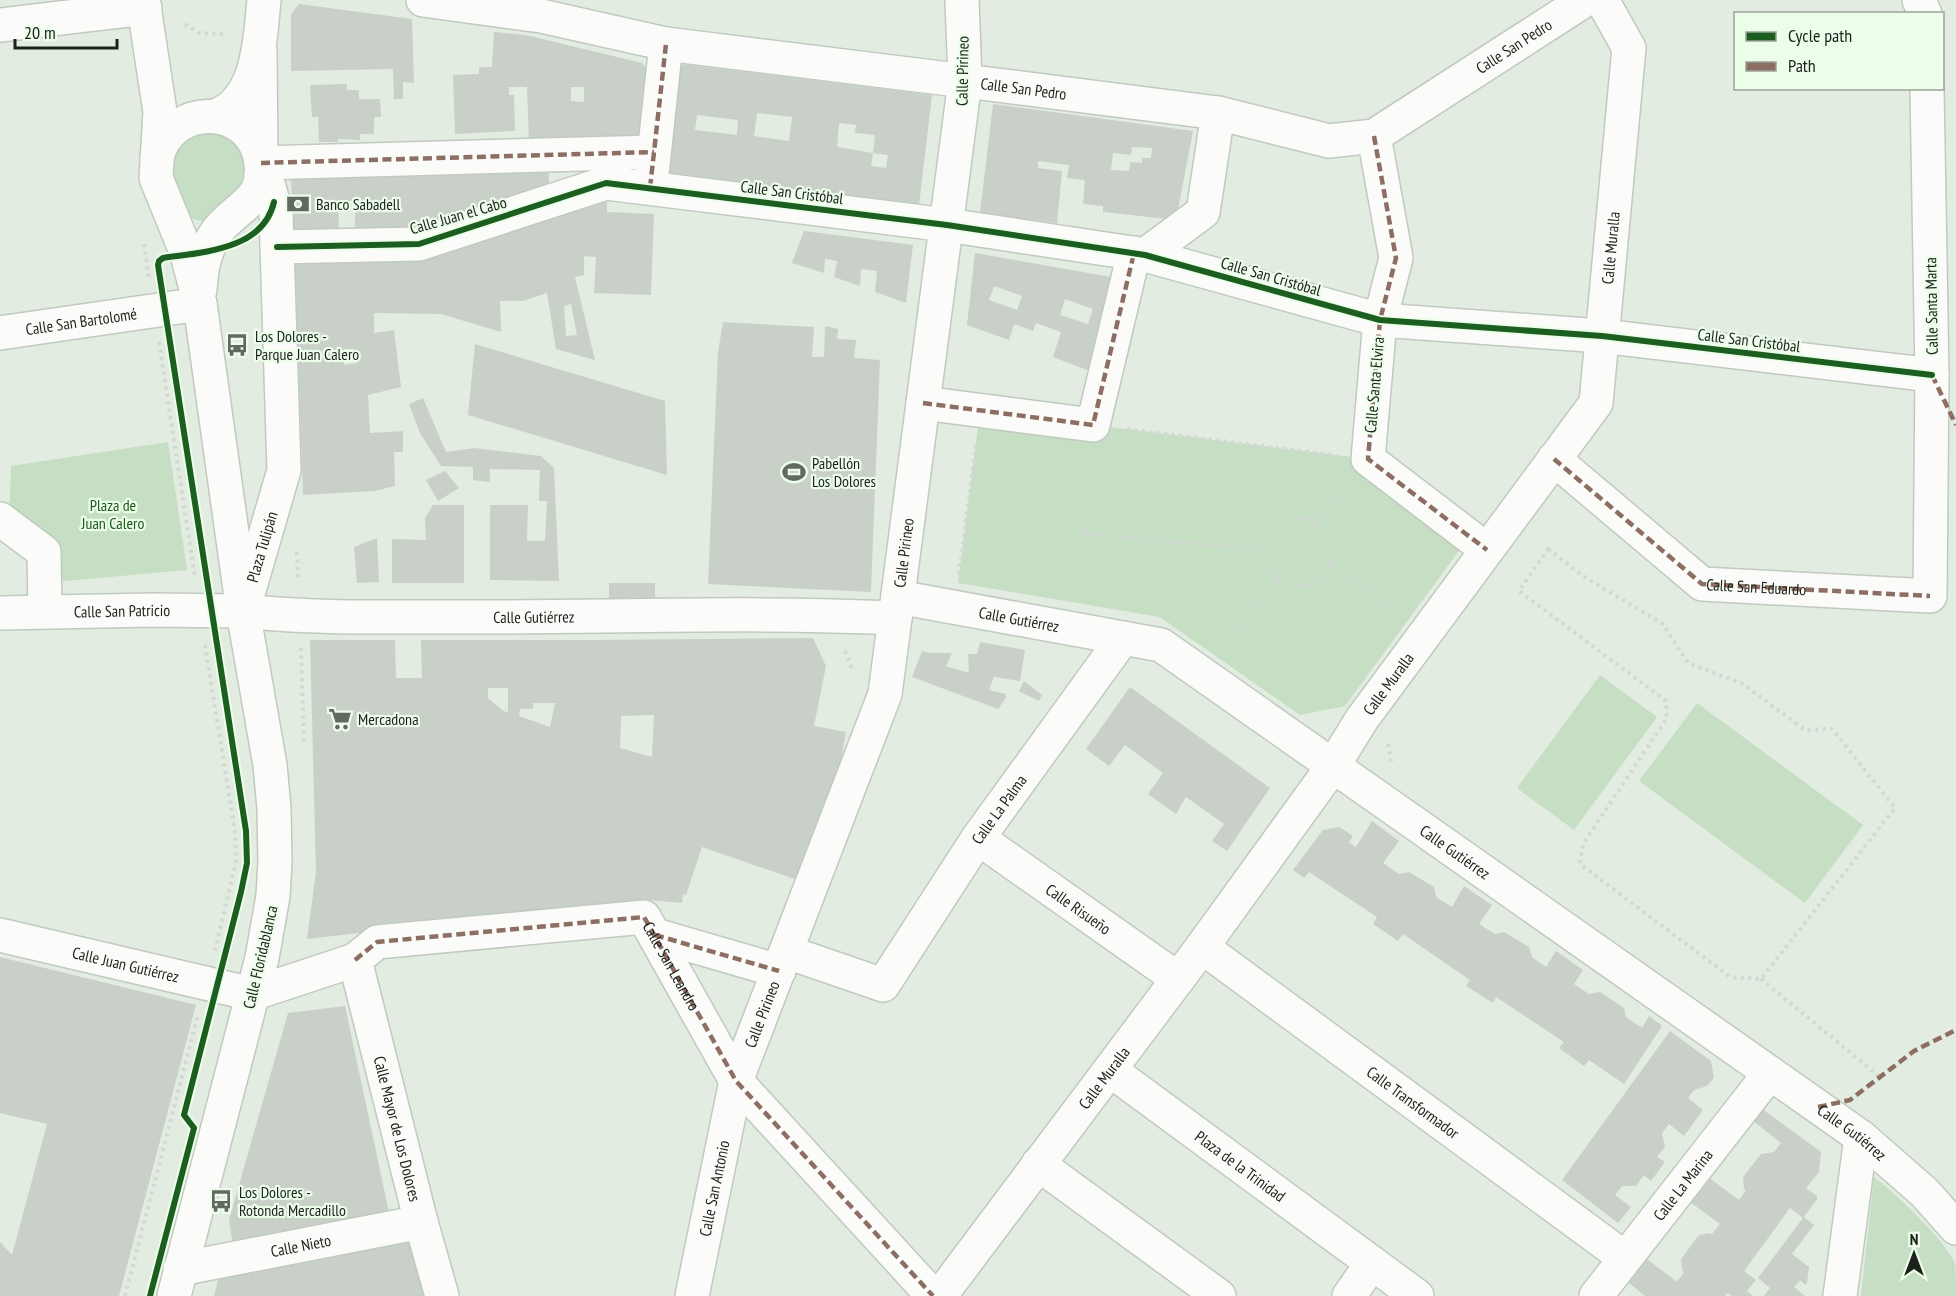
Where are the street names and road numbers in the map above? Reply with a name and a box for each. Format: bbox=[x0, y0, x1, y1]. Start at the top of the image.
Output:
street label: Calle San Pedro bbox=[1472, 14, 1555, 78]
street label: Calle Pirineo bbox=[951, 36, 973, 106]
street label: Calle San Pedro bbox=[979, 73, 1068, 104]
street label: Calle San Cristóbal bbox=[740, 176, 845, 208]
street label: Calle Juan el Cabo bbox=[407, 192, 509, 238]
street label: Calle Muralla bbox=[1597, 211, 1624, 285]
street label: Calle San Cristóbal bbox=[1219, 252, 1324, 300]
street label: Calle Santa Marta bbox=[1920, 257, 1942, 355]
street label: Calle San Bartolomé bbox=[24, 303, 138, 339]
street label: Calle San Cristóbal bbox=[1697, 324, 1802, 356]
street label: Calle Santa Elvira bbox=[1360, 336, 1388, 434]
street label: Plaza Tulipán bbox=[242, 509, 281, 584]
street label: Calle Pirineo bbox=[889, 517, 918, 589]
street label: Calle San Eduardo bbox=[1706, 574, 1807, 599]
street label: Calle San Patricio bbox=[74, 600, 170, 622]
street label: Calle Gutiérrez bbox=[977, 602, 1061, 636]
street label: Calle Gutiérrez bbox=[493, 606, 575, 627]
street label: Calle Muralla bbox=[1358, 648, 1418, 719]
street label: Calle La Palma bbox=[967, 771, 1031, 848]
street label: Calle Gutiérrez bbox=[1416, 820, 1494, 884]
street label: Calle Risueño bbox=[1042, 879, 1115, 939]
street label: Calle Floridablanca bbox=[238, 903, 282, 1011]
street label: Calle San Leandro bbox=[639, 918, 704, 1014]
street label: Calle Juan Gutiérrez bbox=[70, 942, 181, 987]
street label: Calle Pirineo bbox=[740, 978, 784, 1051]
street label: Calle Muralla bbox=[1074, 1043, 1134, 1113]
street label: Calle Mayor de Los Dolores bbox=[370, 1054, 425, 1204]
street label: Calle Transformador bbox=[1363, 1062, 1464, 1143]
street label: Calle Gutiérrez bbox=[1814, 1100, 1891, 1165]
street label: Plaza de la Trinidad bbox=[1191, 1126, 1290, 1206]
street label: Calle San Antonio bbox=[694, 1138, 734, 1238]
street label: Calle La Marina bbox=[1649, 1145, 1717, 1225]
street label: Calle Nieto bbox=[269, 1230, 333, 1261]

